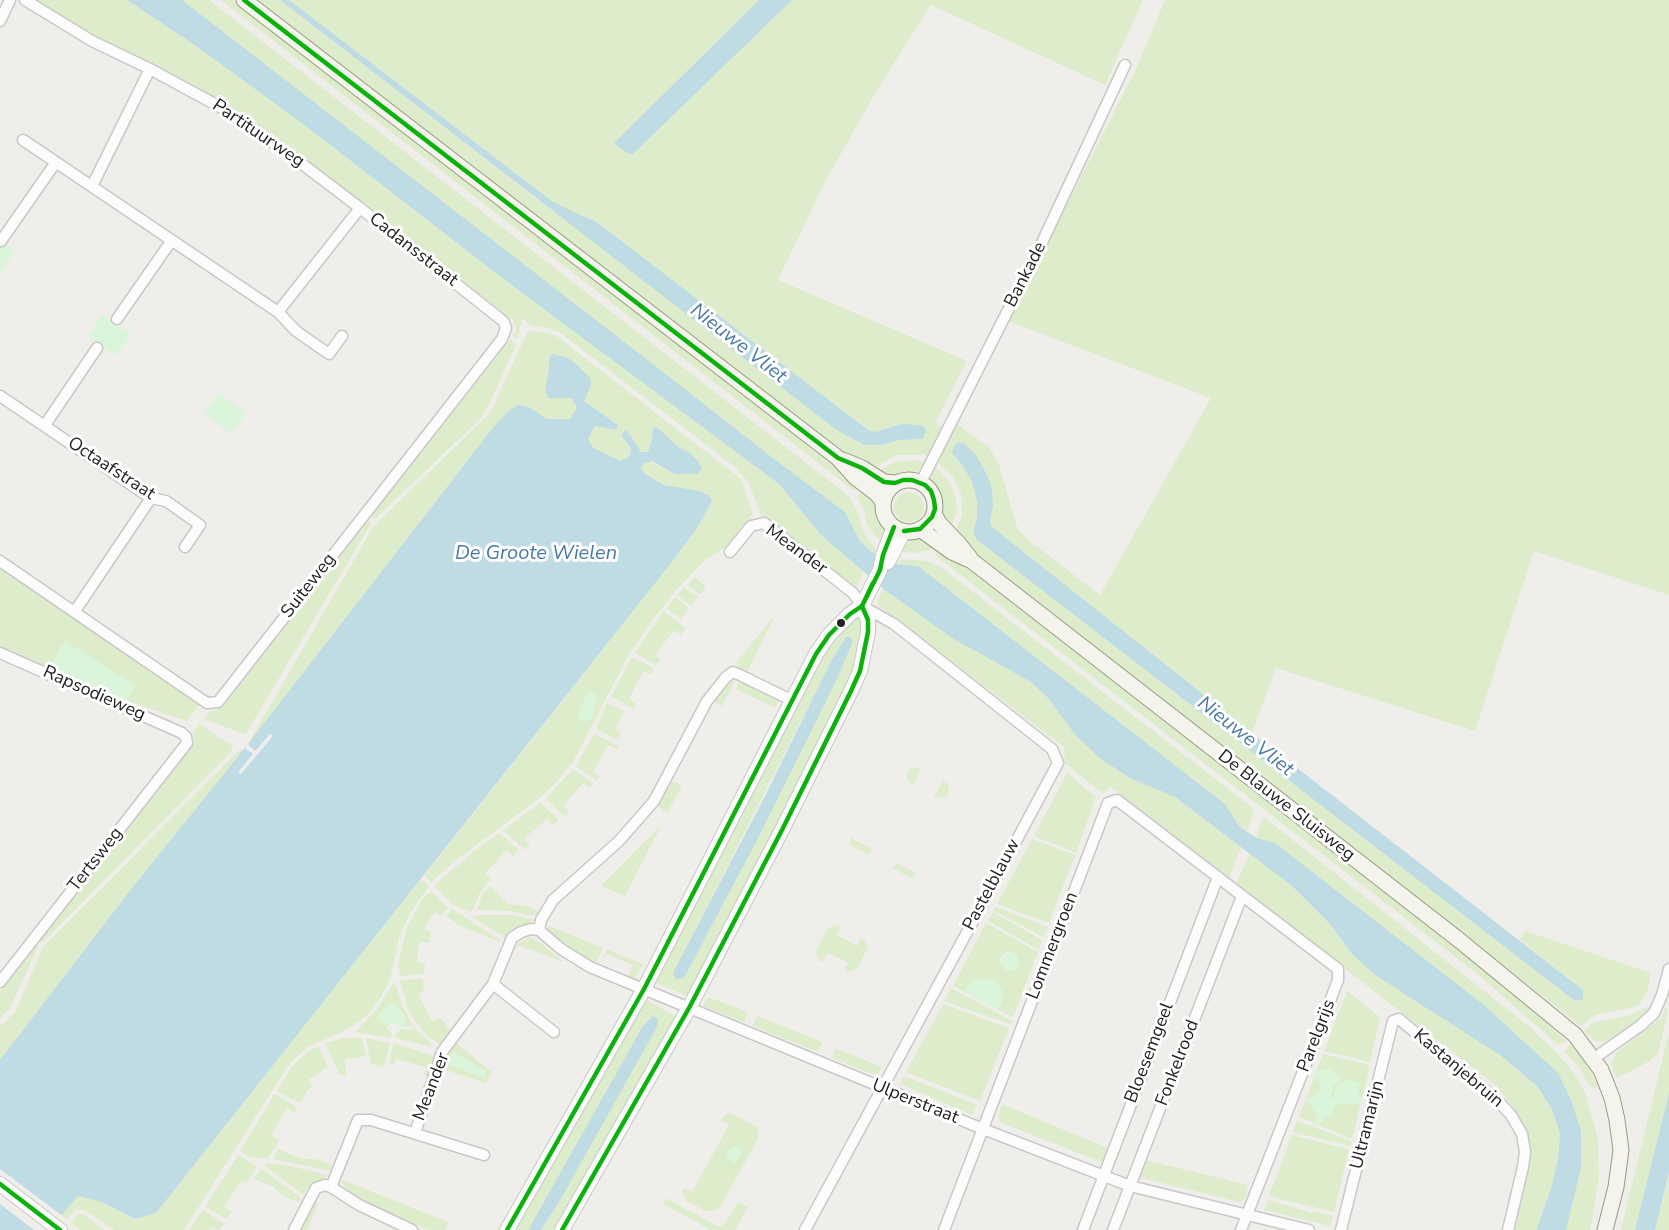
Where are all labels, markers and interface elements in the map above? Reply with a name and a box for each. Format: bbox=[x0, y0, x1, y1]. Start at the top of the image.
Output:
street label: Partituurweg bbox=[208, 95, 308, 173]
street label: Cadansstraat bbox=[364, 209, 462, 291]
street label: Bankade bbox=[1000, 239, 1052, 311]
water label: Nieuwe Vliet bbox=[685, 299, 791, 389]
street label: Octaafstraat bbox=[63, 433, 159, 505]
street label: Meander bbox=[761, 520, 831, 580]
water label: De Groote Wielen bbox=[455, 542, 617, 566]
street label: Suiteweg bbox=[277, 549, 341, 623]
unlabelled marker bbox=[835, 617, 847, 629]
street label: Rapsodieweg bbox=[39, 662, 149, 726]
water label: Nieuwe Vliet bbox=[1192, 692, 1298, 782]
street label: De Blauwe Sluisweg bbox=[1213, 746, 1359, 866]
street label: Tertsweg bbox=[64, 823, 128, 897]
street label: Pastelblauw bbox=[959, 835, 1025, 935]
street label: Lommergroen bbox=[1023, 889, 1083, 1003]
street label: Parelgrijs bbox=[1293, 997, 1341, 1075]
street label: Bloesemgeel bbox=[1121, 1000, 1179, 1106]
street label: Fonkelrood bbox=[1152, 1017, 1204, 1109]
street label: Kastanjebruin bbox=[1409, 1025, 1507, 1113]
street label: Meander bbox=[409, 1050, 455, 1124]
street label: Ulperstraat bbox=[869, 1075, 961, 1129]
street label: Ultramarijn bbox=[1347, 1078, 1389, 1172]

